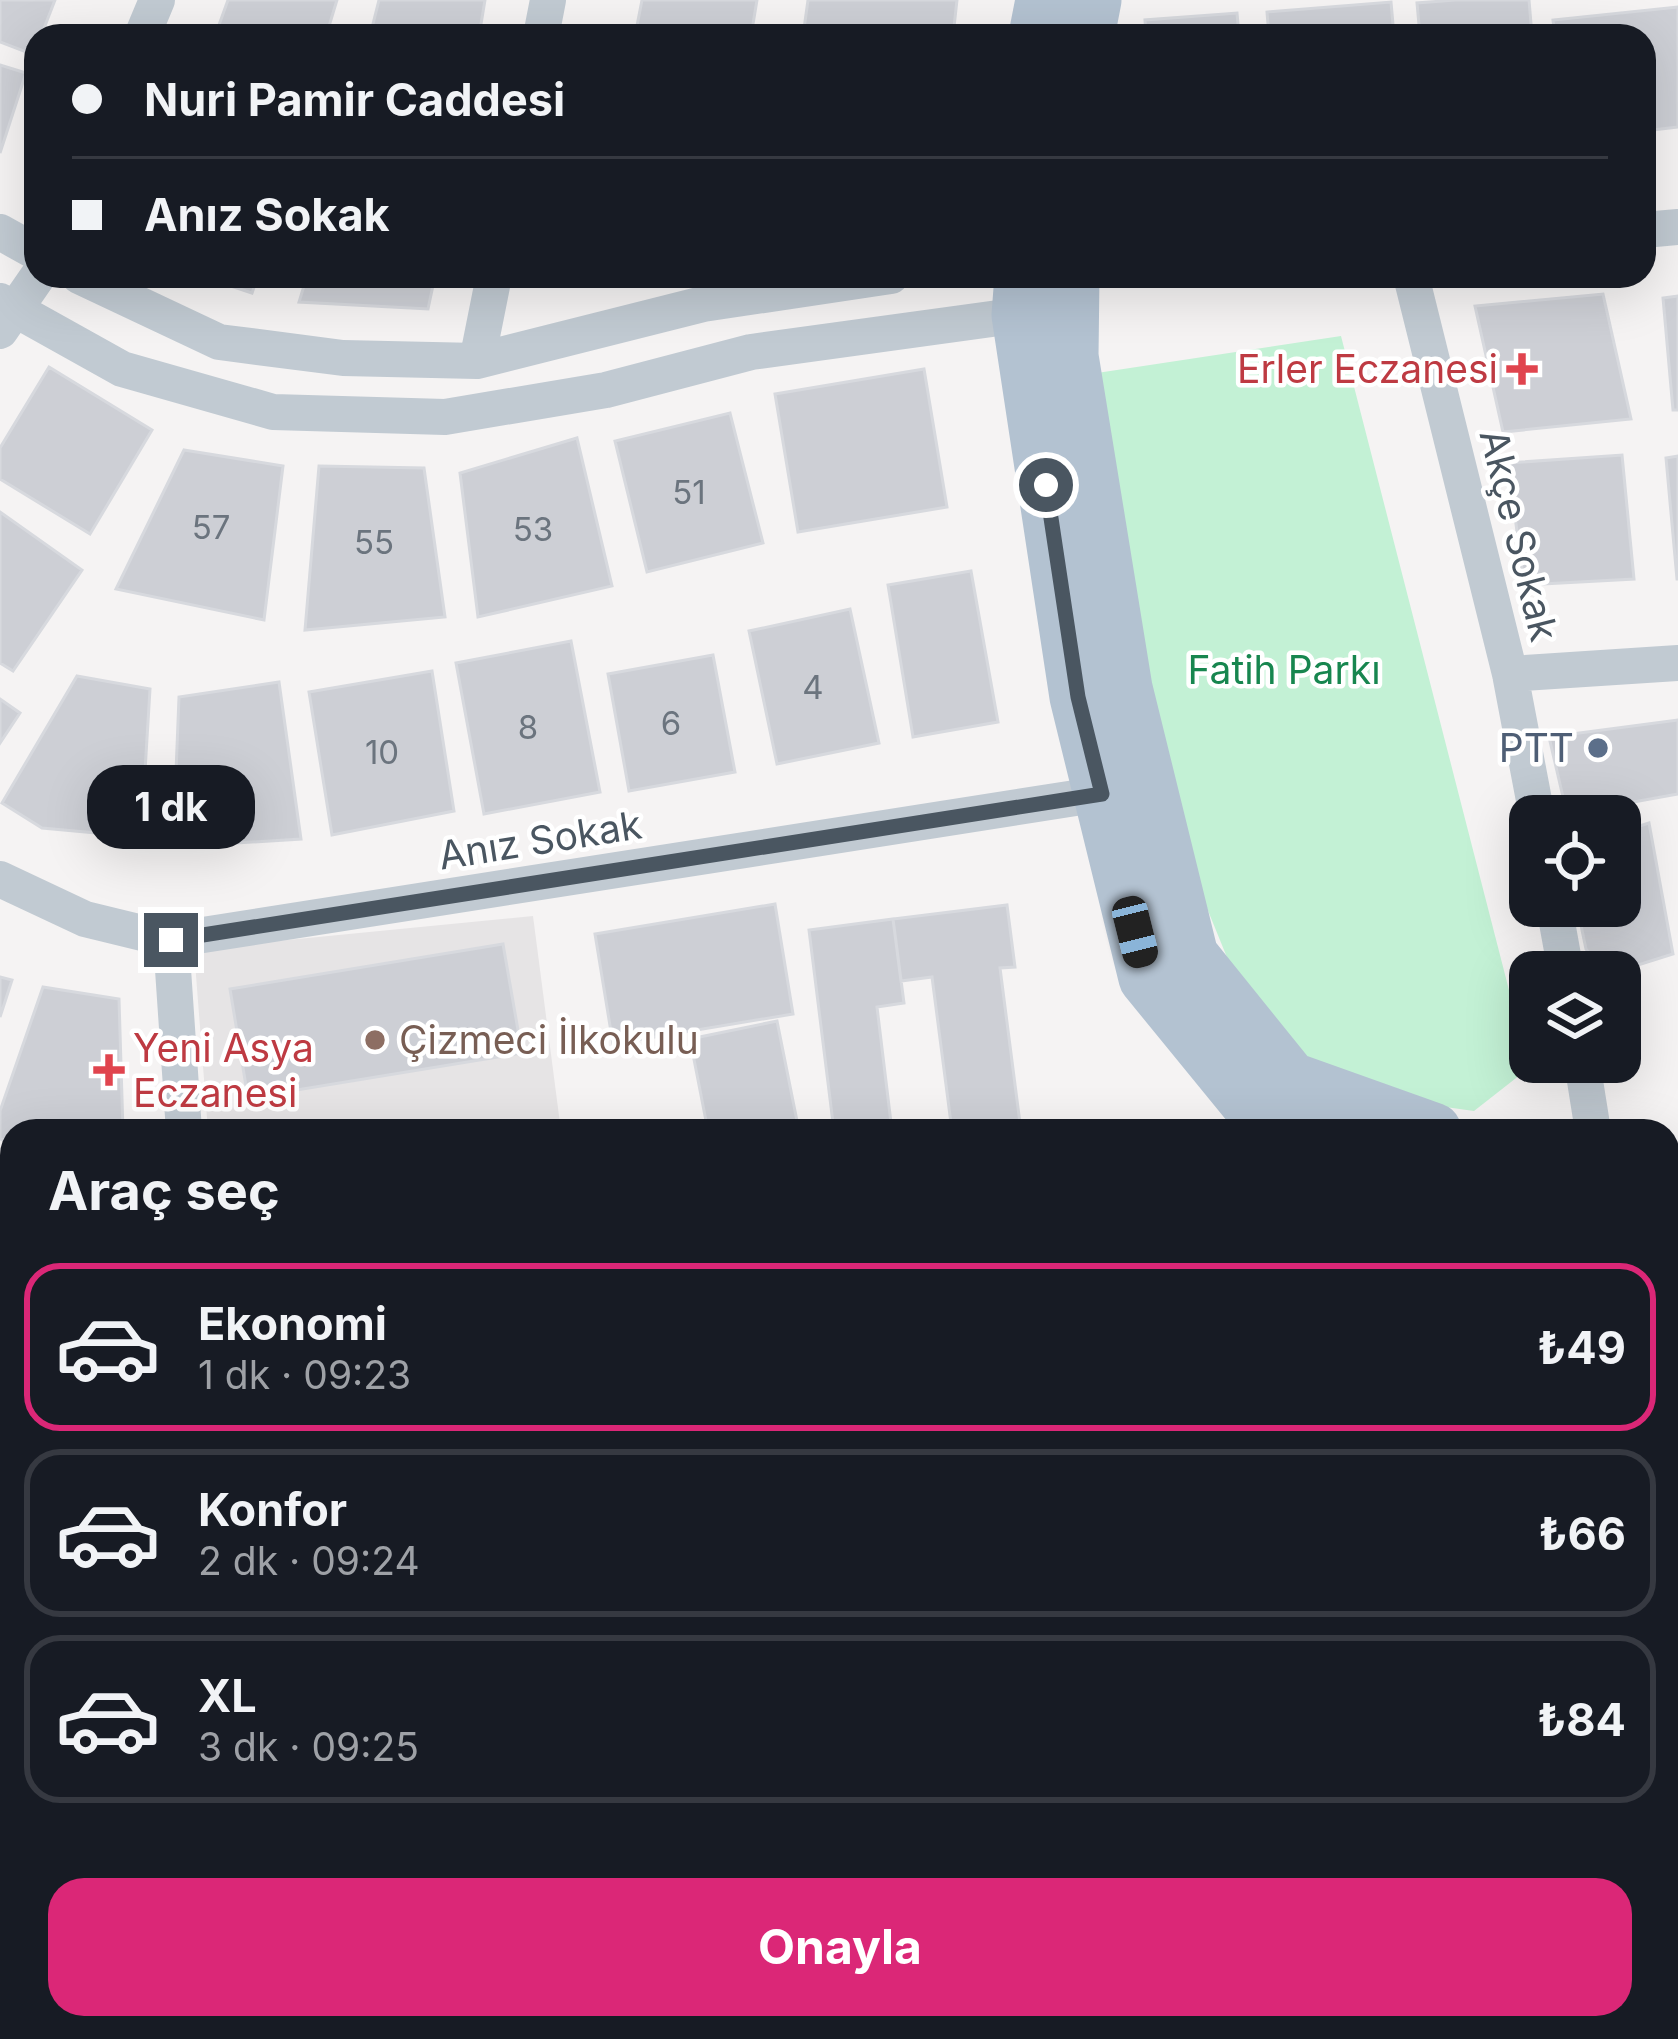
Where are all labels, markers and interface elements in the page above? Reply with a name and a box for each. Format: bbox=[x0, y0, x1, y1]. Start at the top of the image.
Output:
text: Nuri Pamir Caddesi bbox=[144, 72, 565, 127]
text: Anız Sokak bbox=[144, 187, 390, 242]
place label: Erler Eczanesi bbox=[1237, 345, 1498, 392]
marker: Erler Eczanesi bbox=[1509, 356, 1535, 382]
street label: Akçe Sokak bbox=[1470, 424, 1568, 646]
route start bbox=[1019, 458, 1073, 512]
house number: 51 bbox=[672, 472, 706, 512]
house number: 57 bbox=[192, 507, 230, 547]
house number: 53 bbox=[513, 509, 553, 549]
house number: 55 bbox=[354, 522, 394, 562]
park label: Fatih Parkı bbox=[1187, 646, 1381, 693]
house number: 4 bbox=[802, 667, 824, 707]
house number: 6 bbox=[661, 703, 681, 743]
house number: 8 bbox=[518, 707, 538, 747]
place label: PTT bbox=[1499, 724, 1574, 771]
house number: 10 bbox=[365, 732, 399, 772]
marker: PTT bbox=[1585, 735, 1611, 761]
callout: 1 dk bbox=[87, 766, 255, 850]
text: 1 dk bbox=[134, 783, 208, 830]
map controls bbox=[1509, 795, 1641, 1083]
button: locate bbox=[1509, 795, 1641, 927]
street label: Anız Sokak bbox=[435, 800, 645, 879]
car bbox=[1109, 893, 1161, 971]
route end bbox=[144, 913, 198, 967]
button: layers bbox=[1509, 951, 1641, 1083]
place label: Çizmeci İlkokulu bbox=[399, 1016, 699, 1063]
place label: Yeni Asya Eczanesi bbox=[133, 1024, 314, 1116]
marker: Çizmeci İlkokulu bbox=[362, 1027, 388, 1053]
marker: Yeni Asya Eczanesi bbox=[96, 1057, 122, 1083]
text: Araç seç bbox=[48, 1158, 280, 1223]
icon: car bbox=[54, 1293, 162, 1401]
text: Ekonomi bbox=[198, 1296, 387, 1351]
text: ₺49 bbox=[1537, 1320, 1626, 1375]
text: 1 dk · 09:23 bbox=[198, 1351, 411, 1398]
icon: car bbox=[54, 1479, 162, 1587]
text: Konfor bbox=[198, 1482, 347, 1537]
text: ₺66 bbox=[1539, 1506, 1626, 1561]
text: 2 dk · 09:24 bbox=[198, 1537, 420, 1584]
icon: car bbox=[54, 1665, 162, 1773]
text: XL bbox=[198, 1668, 257, 1723]
text: ₺84 bbox=[1537, 1692, 1626, 1747]
text: 3 dk · 09:25 bbox=[198, 1723, 419, 1770]
button: Onayla bbox=[48, 1878, 1632, 2016]

